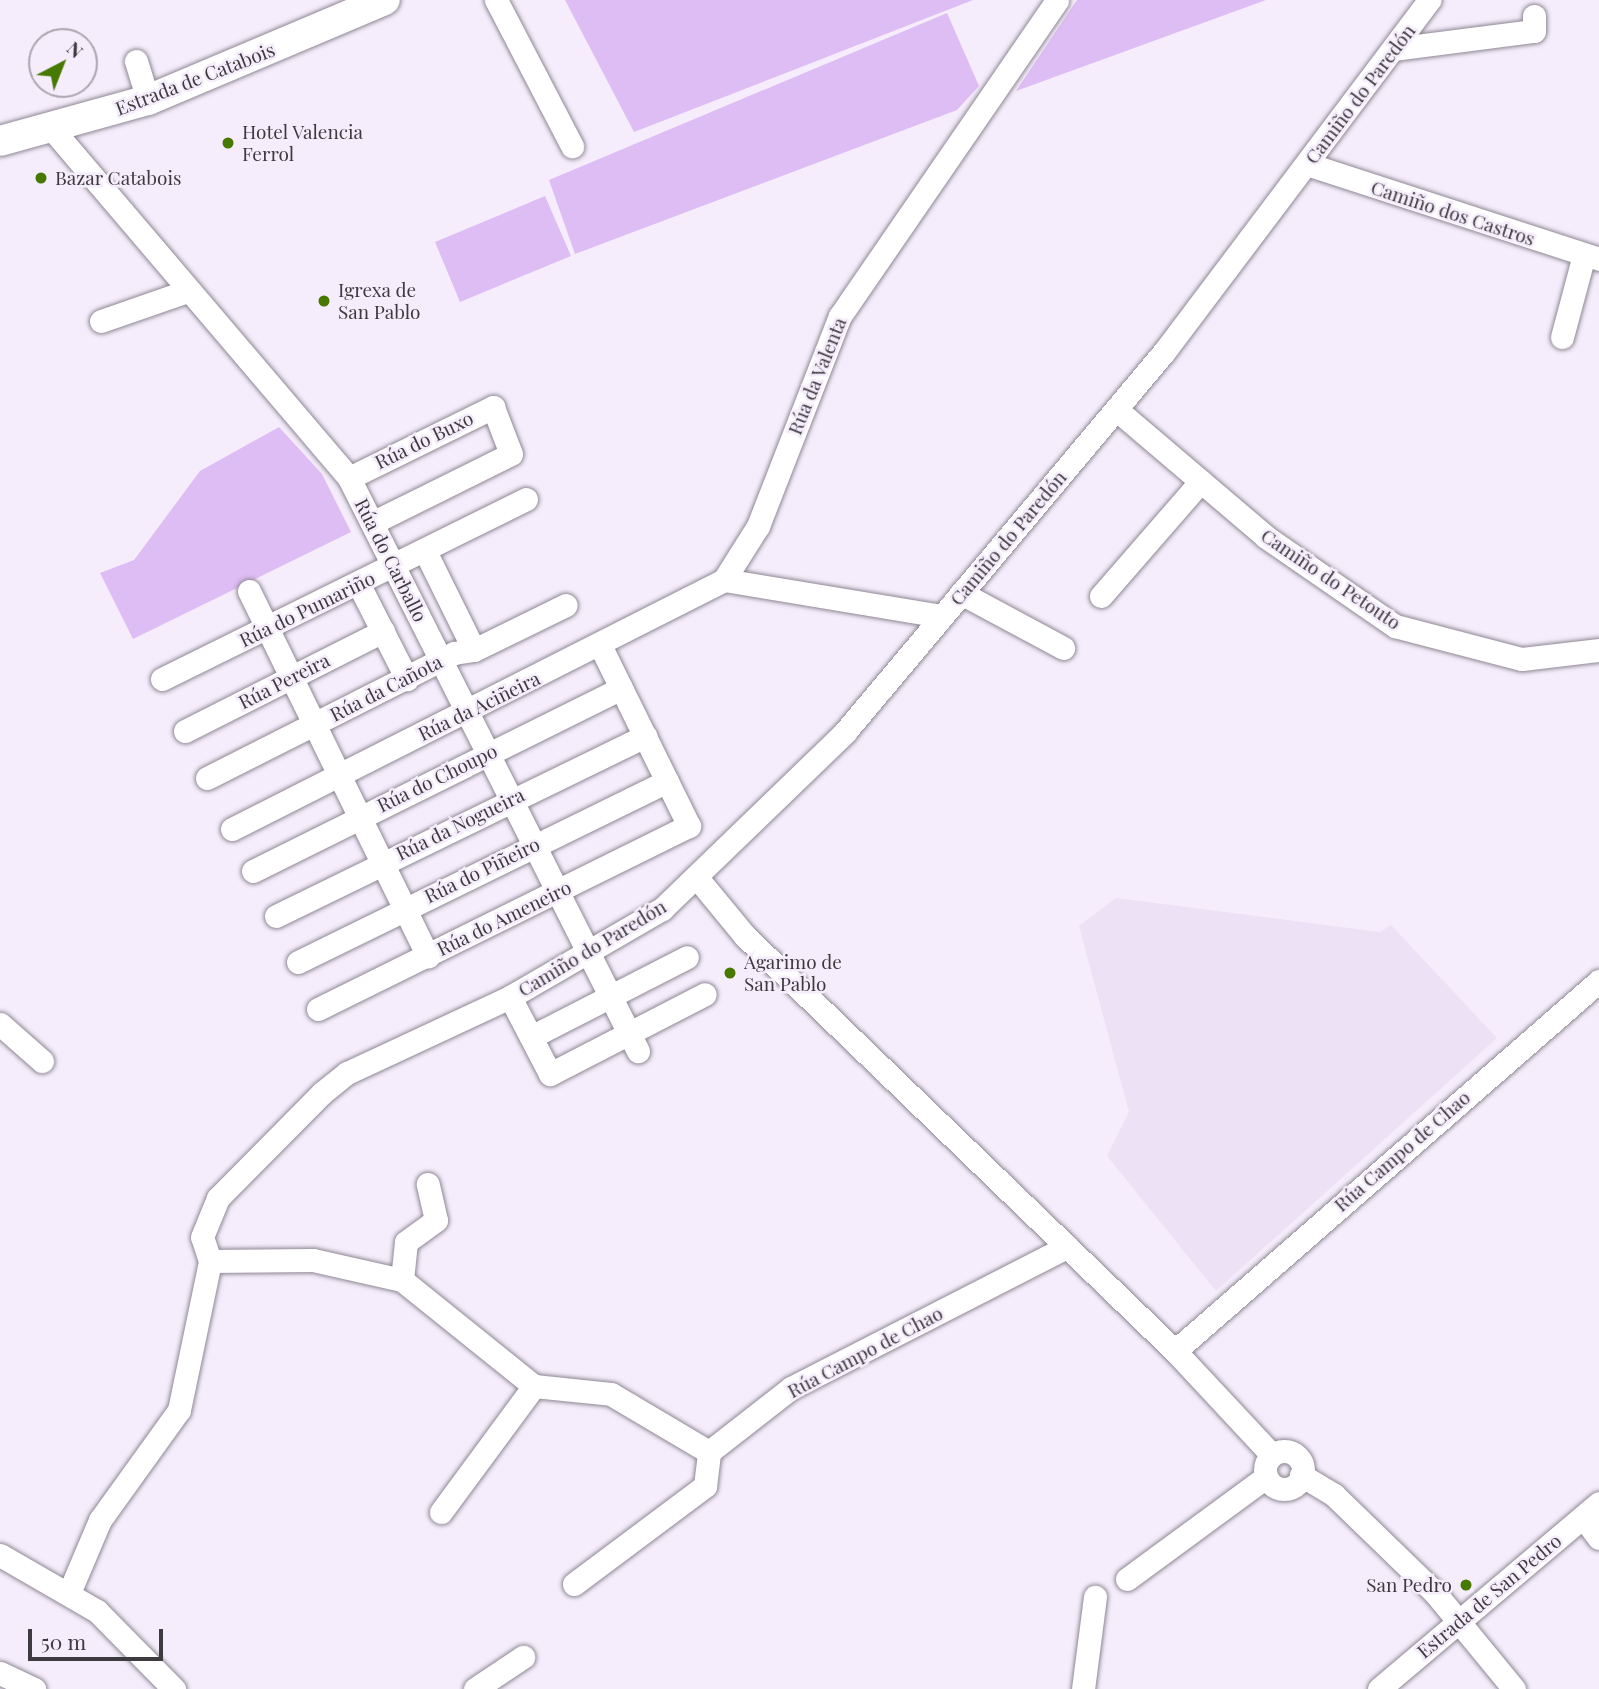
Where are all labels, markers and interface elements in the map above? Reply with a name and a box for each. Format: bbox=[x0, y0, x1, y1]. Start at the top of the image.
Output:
street label: Camiño do Paredón bbox=[1300, 20, 1420, 168]
north arrow bbox=[28, 28, 98, 98]
text: N bbox=[62, 35, 90, 63]
street label: Estrada de Catabois bbox=[112, 38, 278, 120]
place label: Hotel Valencia Ferrol bbox=[242, 121, 364, 165]
marker: Hotel Valencia Ferrol bbox=[220, 135, 236, 151]
place label: Bazar Catabois bbox=[55, 167, 182, 189]
marker: Bazar Catabois bbox=[33, 170, 49, 186]
street label: Camiño dos Castros bbox=[1368, 176, 1538, 250]
place label: Igrexa de San Pablo bbox=[338, 279, 420, 323]
marker: Igrexa de San Pablo bbox=[316, 293, 332, 309]
street label: Rúa da Valenta bbox=[783, 314, 851, 438]
street label: Rúa do Buxo bbox=[371, 406, 477, 474]
street label: Camiño do Paredón bbox=[945, 466, 1071, 610]
street label: Rúa do Carballo bbox=[350, 494, 432, 626]
street label: Camiño do Petouto bbox=[1257, 524, 1405, 634]
street label: Rúa do Pumariño bbox=[235, 566, 379, 652]
street label: Rúa Pereira bbox=[235, 648, 333, 714]
street label: Rúa da Cañota bbox=[326, 650, 446, 726]
street label: Rúa da Aciñeira bbox=[414, 666, 544, 746]
street label: Rúa do Choupo bbox=[373, 739, 501, 817]
street label: Rúa da Nogueira bbox=[392, 783, 528, 865]
street label: Rúa do Piñeiro bbox=[421, 832, 543, 908]
street label: Rúa do Ameneiro bbox=[433, 875, 575, 961]
street label: Camiño do Paredón bbox=[514, 895, 670, 1001]
place label: Agarimo de San Pablo bbox=[744, 951, 842, 995]
marker: Agarimo de San Pablo bbox=[722, 965, 738, 981]
street label: Rúa Campo de Chao bbox=[1329, 1086, 1475, 1216]
street label: Rúa Campo de Chao bbox=[783, 1301, 947, 1403]
street label: Estrada de San Pedro bbox=[1412, 1529, 1566, 1663]
place label: San Pedro bbox=[1366, 1574, 1452, 1596]
marker: San Pedro bbox=[1458, 1577, 1474, 1593]
scale bar bbox=[32, 1616, 166, 1660]
text: 50 m bbox=[41, 1627, 86, 1655]

